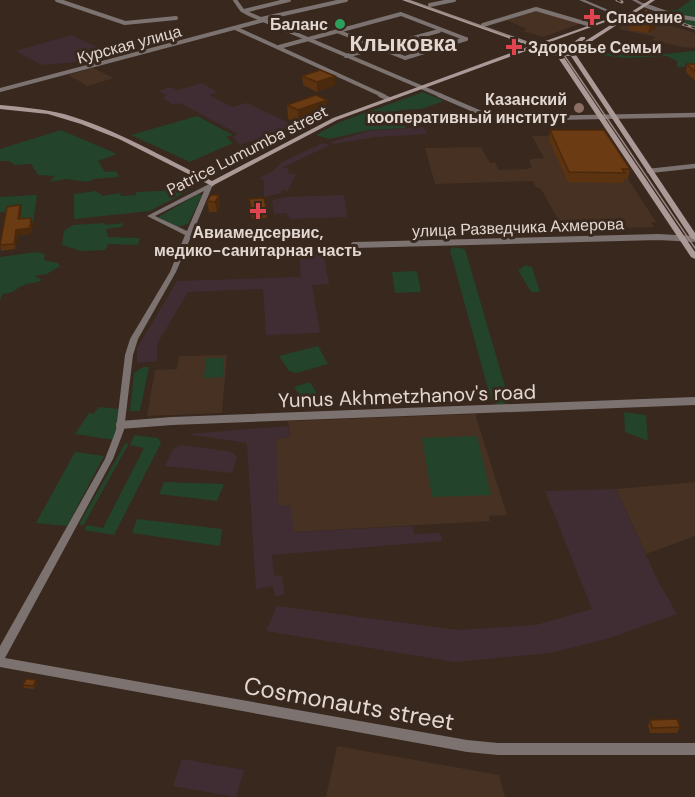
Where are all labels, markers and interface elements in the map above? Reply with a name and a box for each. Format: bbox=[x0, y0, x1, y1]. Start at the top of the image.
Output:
place label: Спасение bbox=[606, 7, 682, 28]
marker: Спасение bbox=[583, 8, 601, 26]
place label: Баланс bbox=[270, 14, 328, 35]
marker: Баланс bbox=[333, 17, 347, 31]
street label: Курская улица bbox=[75, 20, 184, 68]
district label: Клыковка bbox=[349, 29, 457, 58]
place label: Здоровье Семьи bbox=[528, 37, 662, 58]
marker: Здоровье Семьи bbox=[505, 38, 523, 56]
place label: Казанский кооперативный институт bbox=[367, 89, 567, 128]
street label: Patrice Lumumba street bbox=[163, 101, 331, 200]
marker: Казанский кооперативный институт bbox=[572, 101, 586, 115]
marker: Авиамедсервис, медико-санитарная часть bbox=[249, 202, 267, 220]
street label: улица Разведчика Ахмерова bbox=[412, 213, 624, 242]
place label: Авиамедсервис, медико-санитарная часть bbox=[154, 222, 362, 261]
street label: Yunus Akhmetzhanov's road bbox=[278, 379, 536, 413]
street label: Cosmonauts street bbox=[241, 670, 457, 737]

